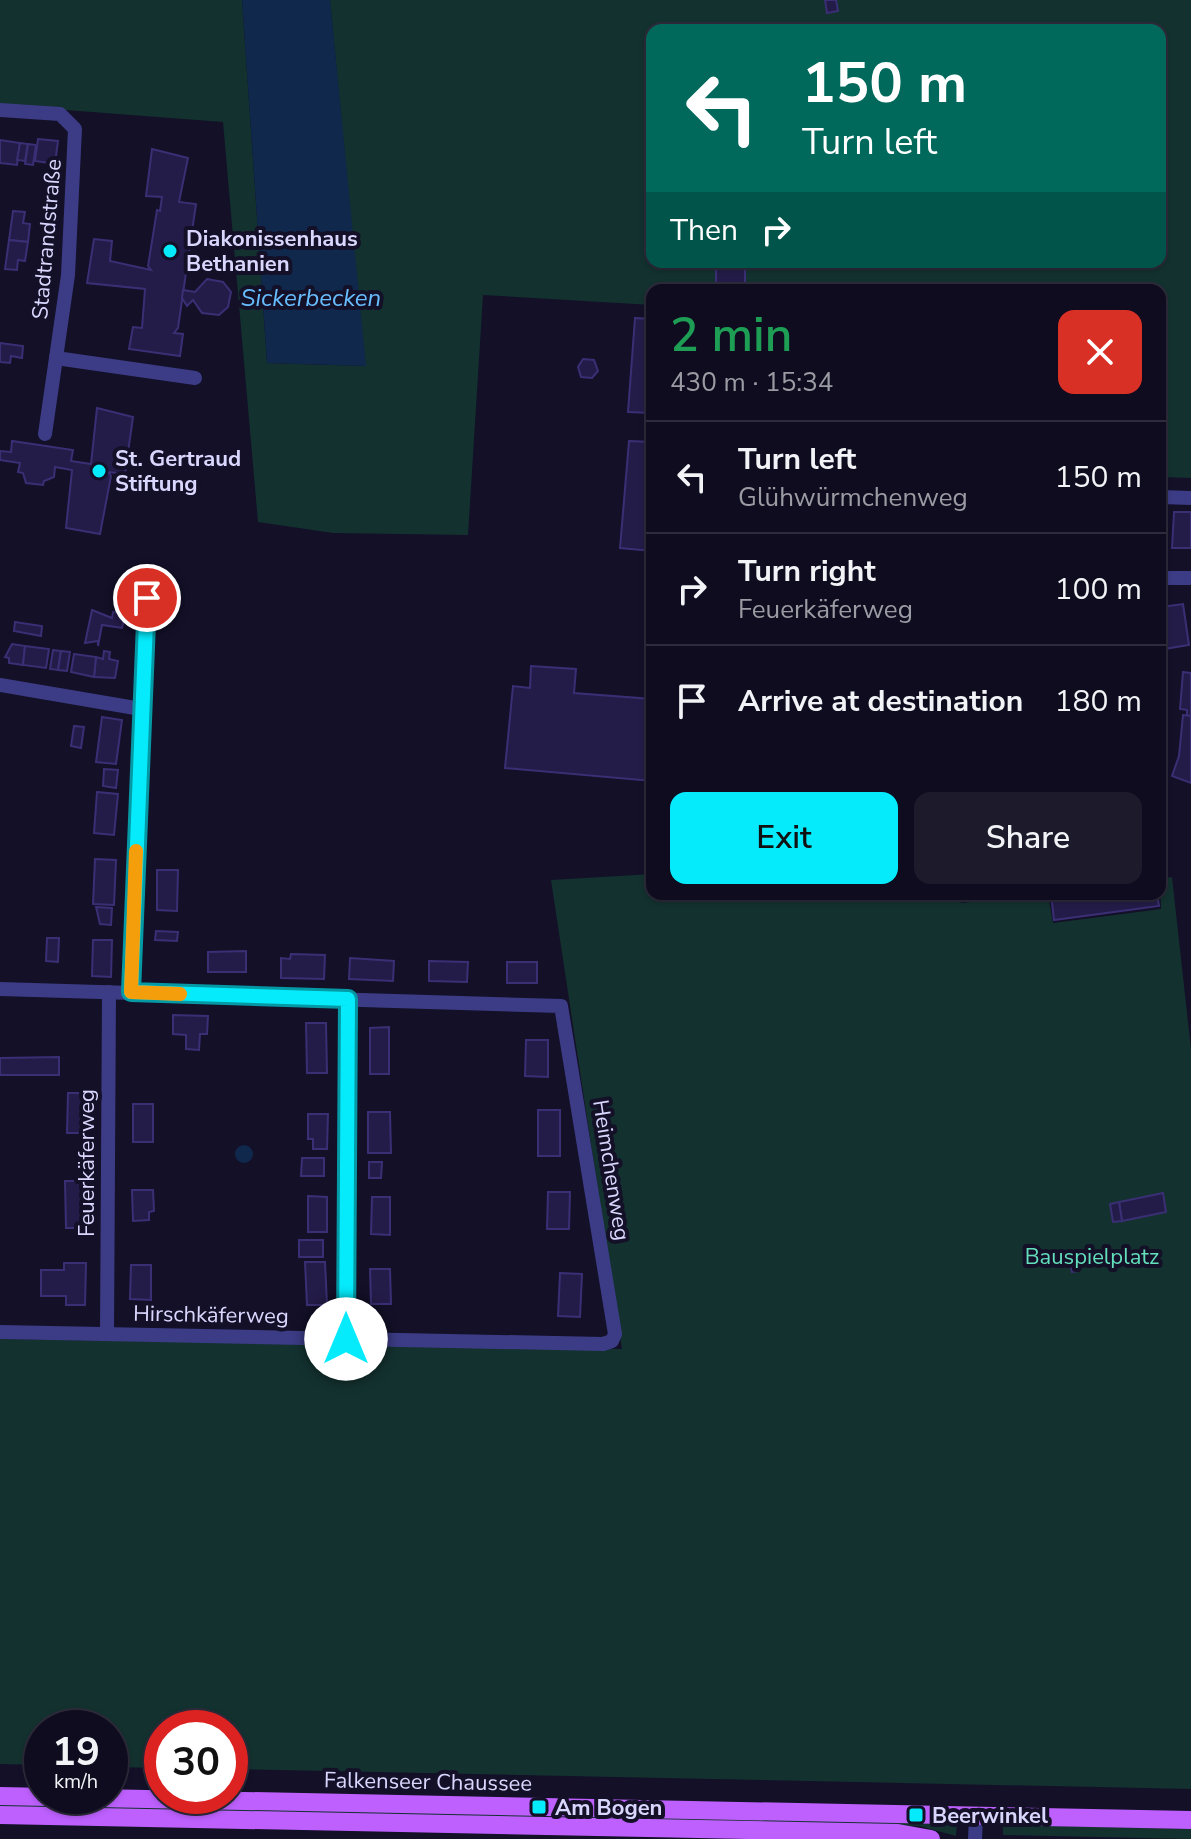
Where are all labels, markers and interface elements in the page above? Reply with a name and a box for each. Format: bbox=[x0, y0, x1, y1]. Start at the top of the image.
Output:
text: 150 m bbox=[802, 45, 967, 122]
icon: left bbox=[670, 56, 774, 160]
text: Turn left bbox=[802, 118, 937, 167]
street label: Stadtrandstraße bbox=[25, 158, 69, 321]
icon: right bbox=[754, 208, 798, 252]
text: Then bbox=[670, 210, 738, 251]
place label: Diakonissenhaus Bethanien bbox=[186, 224, 358, 279]
marker: Diakonissenhaus Bethanien bbox=[161, 242, 179, 260]
water label: Sickerbecken bbox=[241, 282, 381, 314]
text: 2 min bbox=[670, 302, 792, 368]
button: close bbox=[1058, 310, 1142, 394]
text: 430 m · 15:34 bbox=[670, 365, 833, 400]
text: Turn left bbox=[738, 439, 856, 480]
place label: St. Gertraud Stiftung bbox=[115, 444, 241, 499]
icon: left bbox=[670, 455, 714, 499]
text: 150 m bbox=[1055, 457, 1142, 498]
marker: St. Gertraud Stiftung bbox=[90, 462, 108, 480]
text: Glühwürmchenweg bbox=[738, 480, 968, 515]
text: Turn right bbox=[738, 551, 876, 592]
pin bbox=[113, 564, 181, 632]
icon: right bbox=[670, 567, 714, 611]
text: 100 m bbox=[1055, 569, 1142, 610]
icon: arrive bbox=[125, 576, 169, 620]
text: Feuerkäferweg bbox=[738, 592, 913, 627]
icon: arrive bbox=[670, 679, 714, 723]
text: Arrive at destination bbox=[738, 681, 1023, 722]
text: 180 m bbox=[1055, 681, 1142, 722]
button: Exit bbox=[670, 792, 898, 884]
button: Share bbox=[914, 792, 1142, 884]
street label: Feuerkäferweg bbox=[72, 1089, 102, 1237]
street label: Heimchenweg bbox=[585, 1098, 637, 1243]
park label: Bauspielplatz bbox=[1025, 1242, 1159, 1272]
position arrow bbox=[304, 1297, 388, 1381]
street label: Hirschkäferweg bbox=[133, 1299, 289, 1331]
speed limit sign: 30 bbox=[144, 1710, 248, 1814]
text: 19 bbox=[52, 1725, 100, 1779]
street label: Falkenseer Chaussee bbox=[324, 1765, 532, 1799]
text: km/h bbox=[54, 1768, 98, 1795]
place label: Am Bogen bbox=[555, 1793, 663, 1823]
marker: Am Bogen bbox=[530, 1798, 548, 1816]
place label: Beerwinkel bbox=[932, 1801, 1048, 1831]
marker: Beerwinkel bbox=[907, 1806, 925, 1824]

